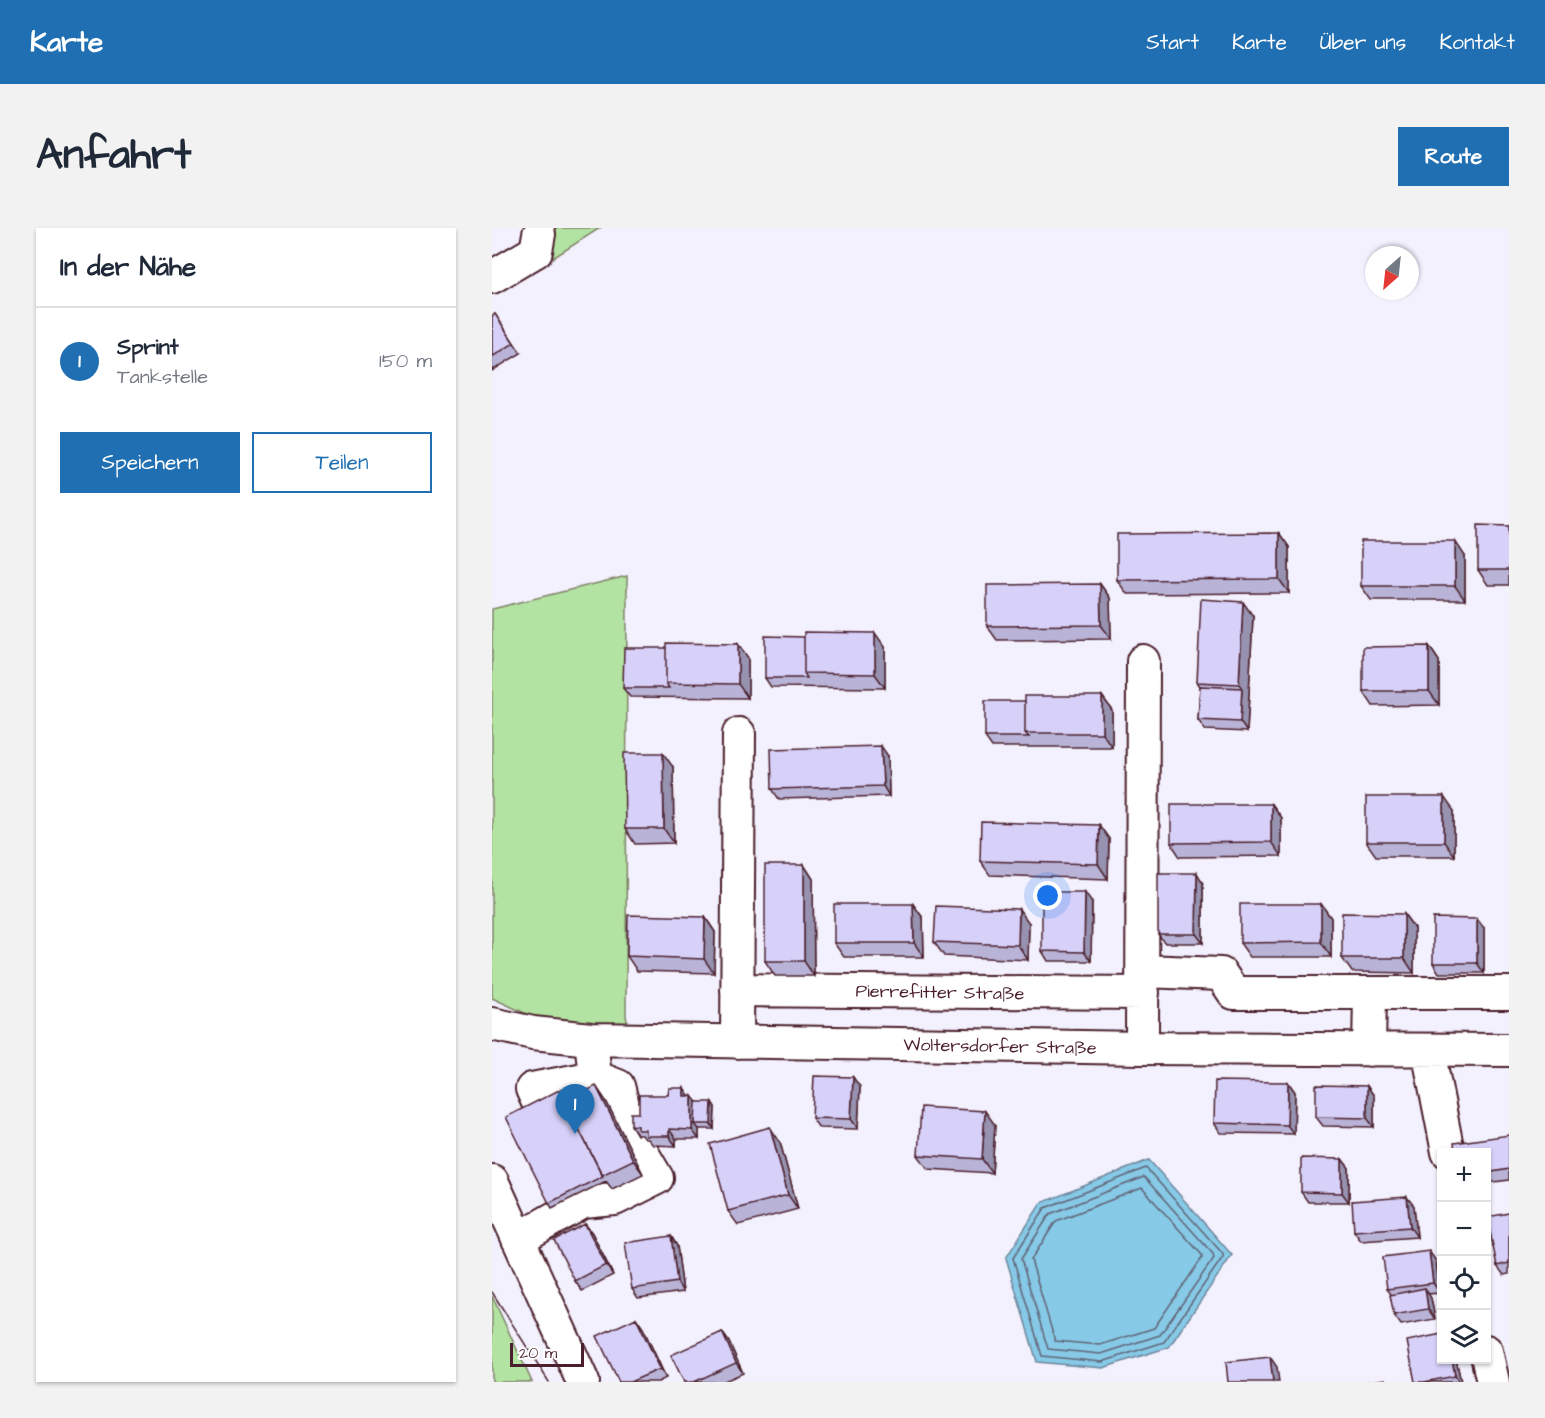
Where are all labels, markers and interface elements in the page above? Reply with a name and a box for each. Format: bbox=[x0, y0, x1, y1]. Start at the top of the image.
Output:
text: Karte bbox=[30, 23, 103, 62]
text: Start bbox=[1146, 28, 1199, 57]
text: Karte bbox=[1232, 28, 1287, 57]
text: Über uns bbox=[1320, 28, 1406, 57]
text: Kontakt bbox=[1439, 28, 1515, 57]
text: Anfahrt bbox=[36, 127, 191, 185]
button: Route bbox=[1398, 127, 1509, 186]
north arrow bbox=[1365, 246, 1419, 300]
text: In der Nähe bbox=[60, 249, 196, 285]
text: Sprint bbox=[117, 332, 179, 363]
text: 1 bbox=[78, 347, 81, 375]
text: 150 m bbox=[379, 347, 432, 375]
text: Tankstelle bbox=[117, 363, 208, 391]
button: Speichern bbox=[60, 432, 240, 493]
button: Teilen bbox=[252, 432, 432, 493]
your location bbox=[1033, 881, 1062, 910]
street label: Pierrefitter Straße bbox=[855, 979, 1025, 1006]
street label: Woltersdorfer Straße bbox=[903, 1032, 1097, 1061]
pin: 1 bbox=[556, 1084, 595, 1134]
map controls bbox=[1437, 1148, 1491, 1364]
button: + bbox=[1437, 1148, 1491, 1202]
button: − bbox=[1437, 1202, 1491, 1256]
button: locate bbox=[1437, 1256, 1491, 1310]
button: layers bbox=[1437, 1310, 1491, 1364]
scale bar bbox=[510, 1340, 584, 1368]
text: 20 m bbox=[519, 1342, 557, 1364]

